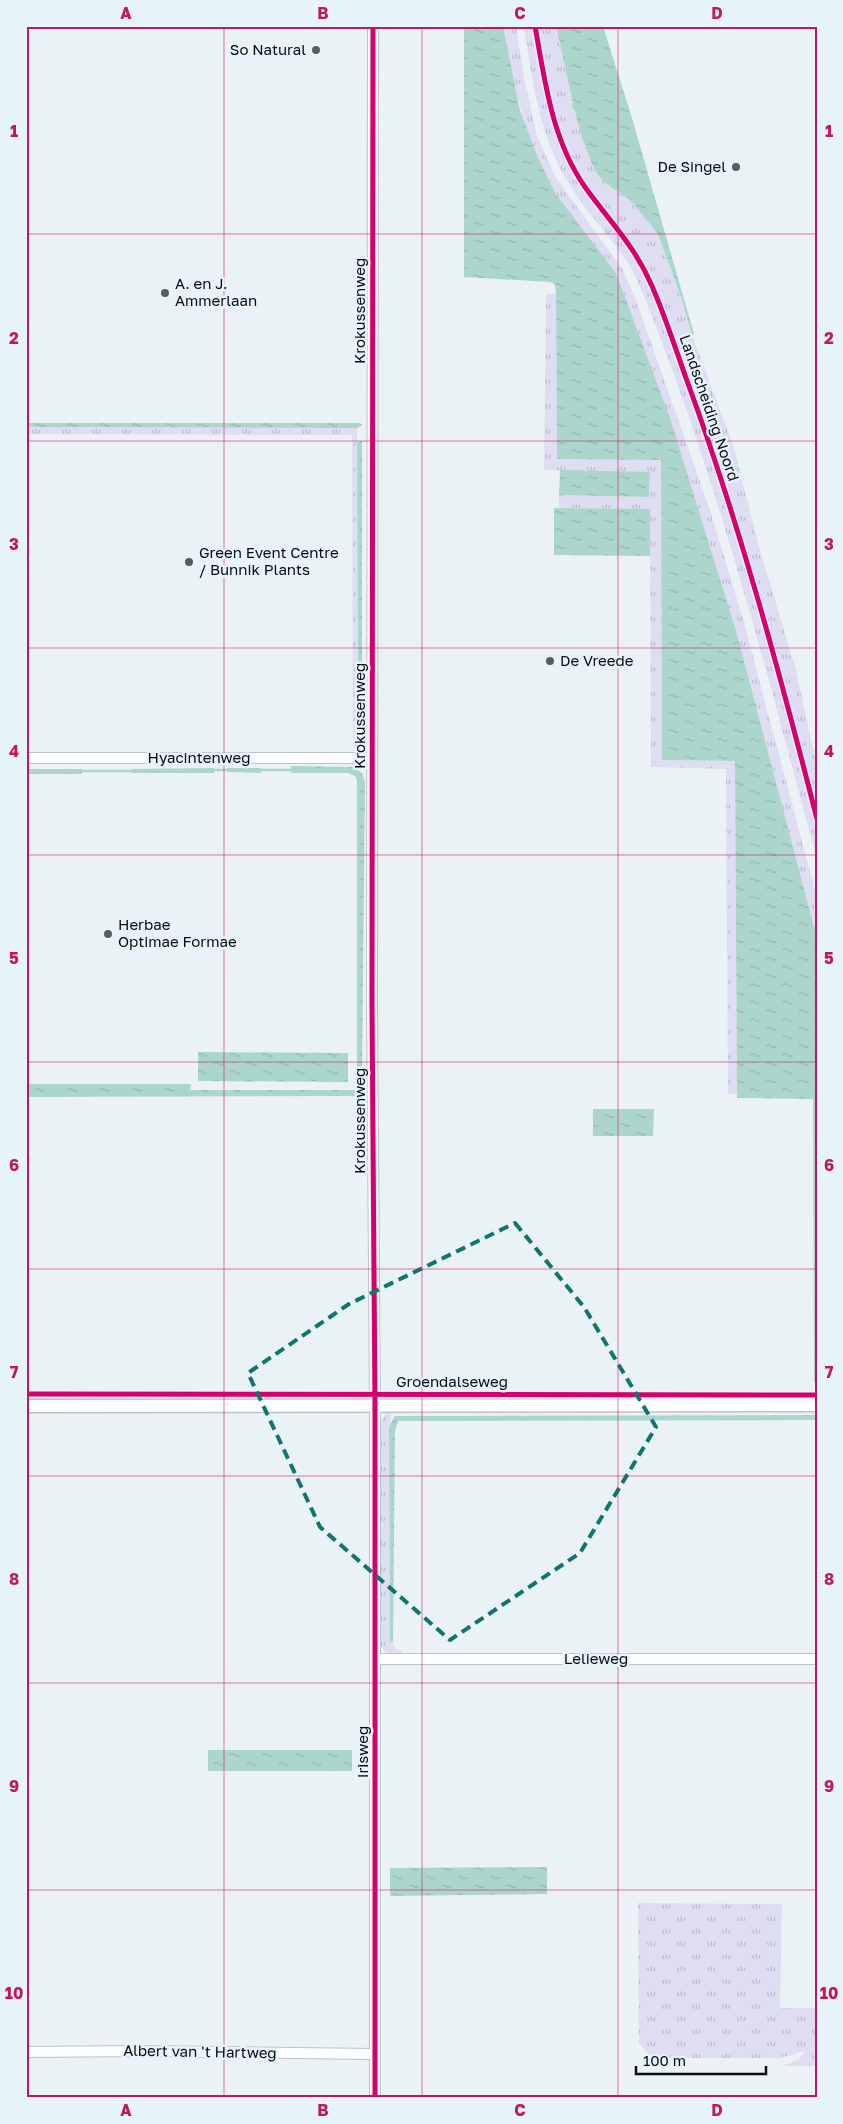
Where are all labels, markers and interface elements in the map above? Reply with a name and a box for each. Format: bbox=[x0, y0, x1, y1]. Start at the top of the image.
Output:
text: A bbox=[120, 3, 132, 23]
text: B bbox=[317, 3, 329, 23]
text: C bbox=[514, 3, 526, 23]
text: D bbox=[711, 3, 723, 23]
place label: So Natural bbox=[230, 40, 306, 58]
marker: So Natural bbox=[310, 44, 322, 56]
text: 1 bbox=[10, 121, 18, 141]
text: 1 bbox=[825, 121, 833, 141]
place label: De Singel bbox=[657, 157, 726, 175]
marker: De Singel bbox=[730, 161, 742, 173]
street label: Krokussenweg bbox=[350, 258, 368, 364]
place label: A. en J. Ammerlaan bbox=[175, 274, 257, 309]
marker: A. en J. Ammerlaan bbox=[159, 287, 171, 299]
text: 2 bbox=[9, 328, 19, 348]
text: 2 bbox=[824, 328, 834, 348]
street label: Landscheiding Noord bbox=[676, 332, 743, 483]
text: 3 bbox=[9, 534, 19, 554]
text: 3 bbox=[824, 534, 834, 554]
place label: Green Event Centre / Bunnik Plants bbox=[199, 543, 339, 578]
marker: Green Event Centre / Bunnik Plants bbox=[183, 556, 195, 568]
place label: De Vreede bbox=[560, 651, 634, 669]
marker: De Vreede bbox=[544, 655, 556, 667]
street label: Krokussenweg bbox=[350, 663, 368, 769]
text: 4 bbox=[9, 741, 19, 761]
text: 4 bbox=[824, 741, 834, 761]
street label: Hyacintenweg bbox=[148, 748, 250, 766]
place label: Herbae Optimae Formae bbox=[118, 915, 237, 950]
marker: Herbae Optimae Formae bbox=[102, 928, 114, 940]
text: 5 bbox=[9, 948, 19, 968]
text: 5 bbox=[824, 948, 834, 968]
street label: Krokussenweg bbox=[350, 1068, 368, 1174]
text: 6 bbox=[9, 1155, 19, 1175]
text: 6 bbox=[824, 1155, 834, 1175]
text: 7 bbox=[10, 1362, 19, 1382]
text: 7 bbox=[825, 1362, 834, 1382]
street label: Groendalseweg bbox=[396, 1372, 508, 1390]
text: 8 bbox=[9, 1569, 19, 1589]
text: 8 bbox=[824, 1569, 834, 1589]
street label: Lelieweg bbox=[564, 1649, 628, 1667]
street label: Irisweg bbox=[353, 1726, 371, 1778]
text: 9 bbox=[9, 1776, 19, 1796]
text: 9 bbox=[824, 1776, 834, 1796]
text: 10 bbox=[5, 1983, 23, 2003]
text: 10 bbox=[820, 1983, 838, 2003]
street label: Albert van 't Hartweg bbox=[123, 2041, 277, 2061]
scale bar bbox=[636, 2044, 766, 2076]
text: 100 m bbox=[643, 2051, 686, 2069]
text: A bbox=[120, 2100, 132, 2120]
text: B bbox=[317, 2100, 329, 2120]
text: C bbox=[514, 2100, 526, 2120]
text: D bbox=[711, 2100, 723, 2120]

